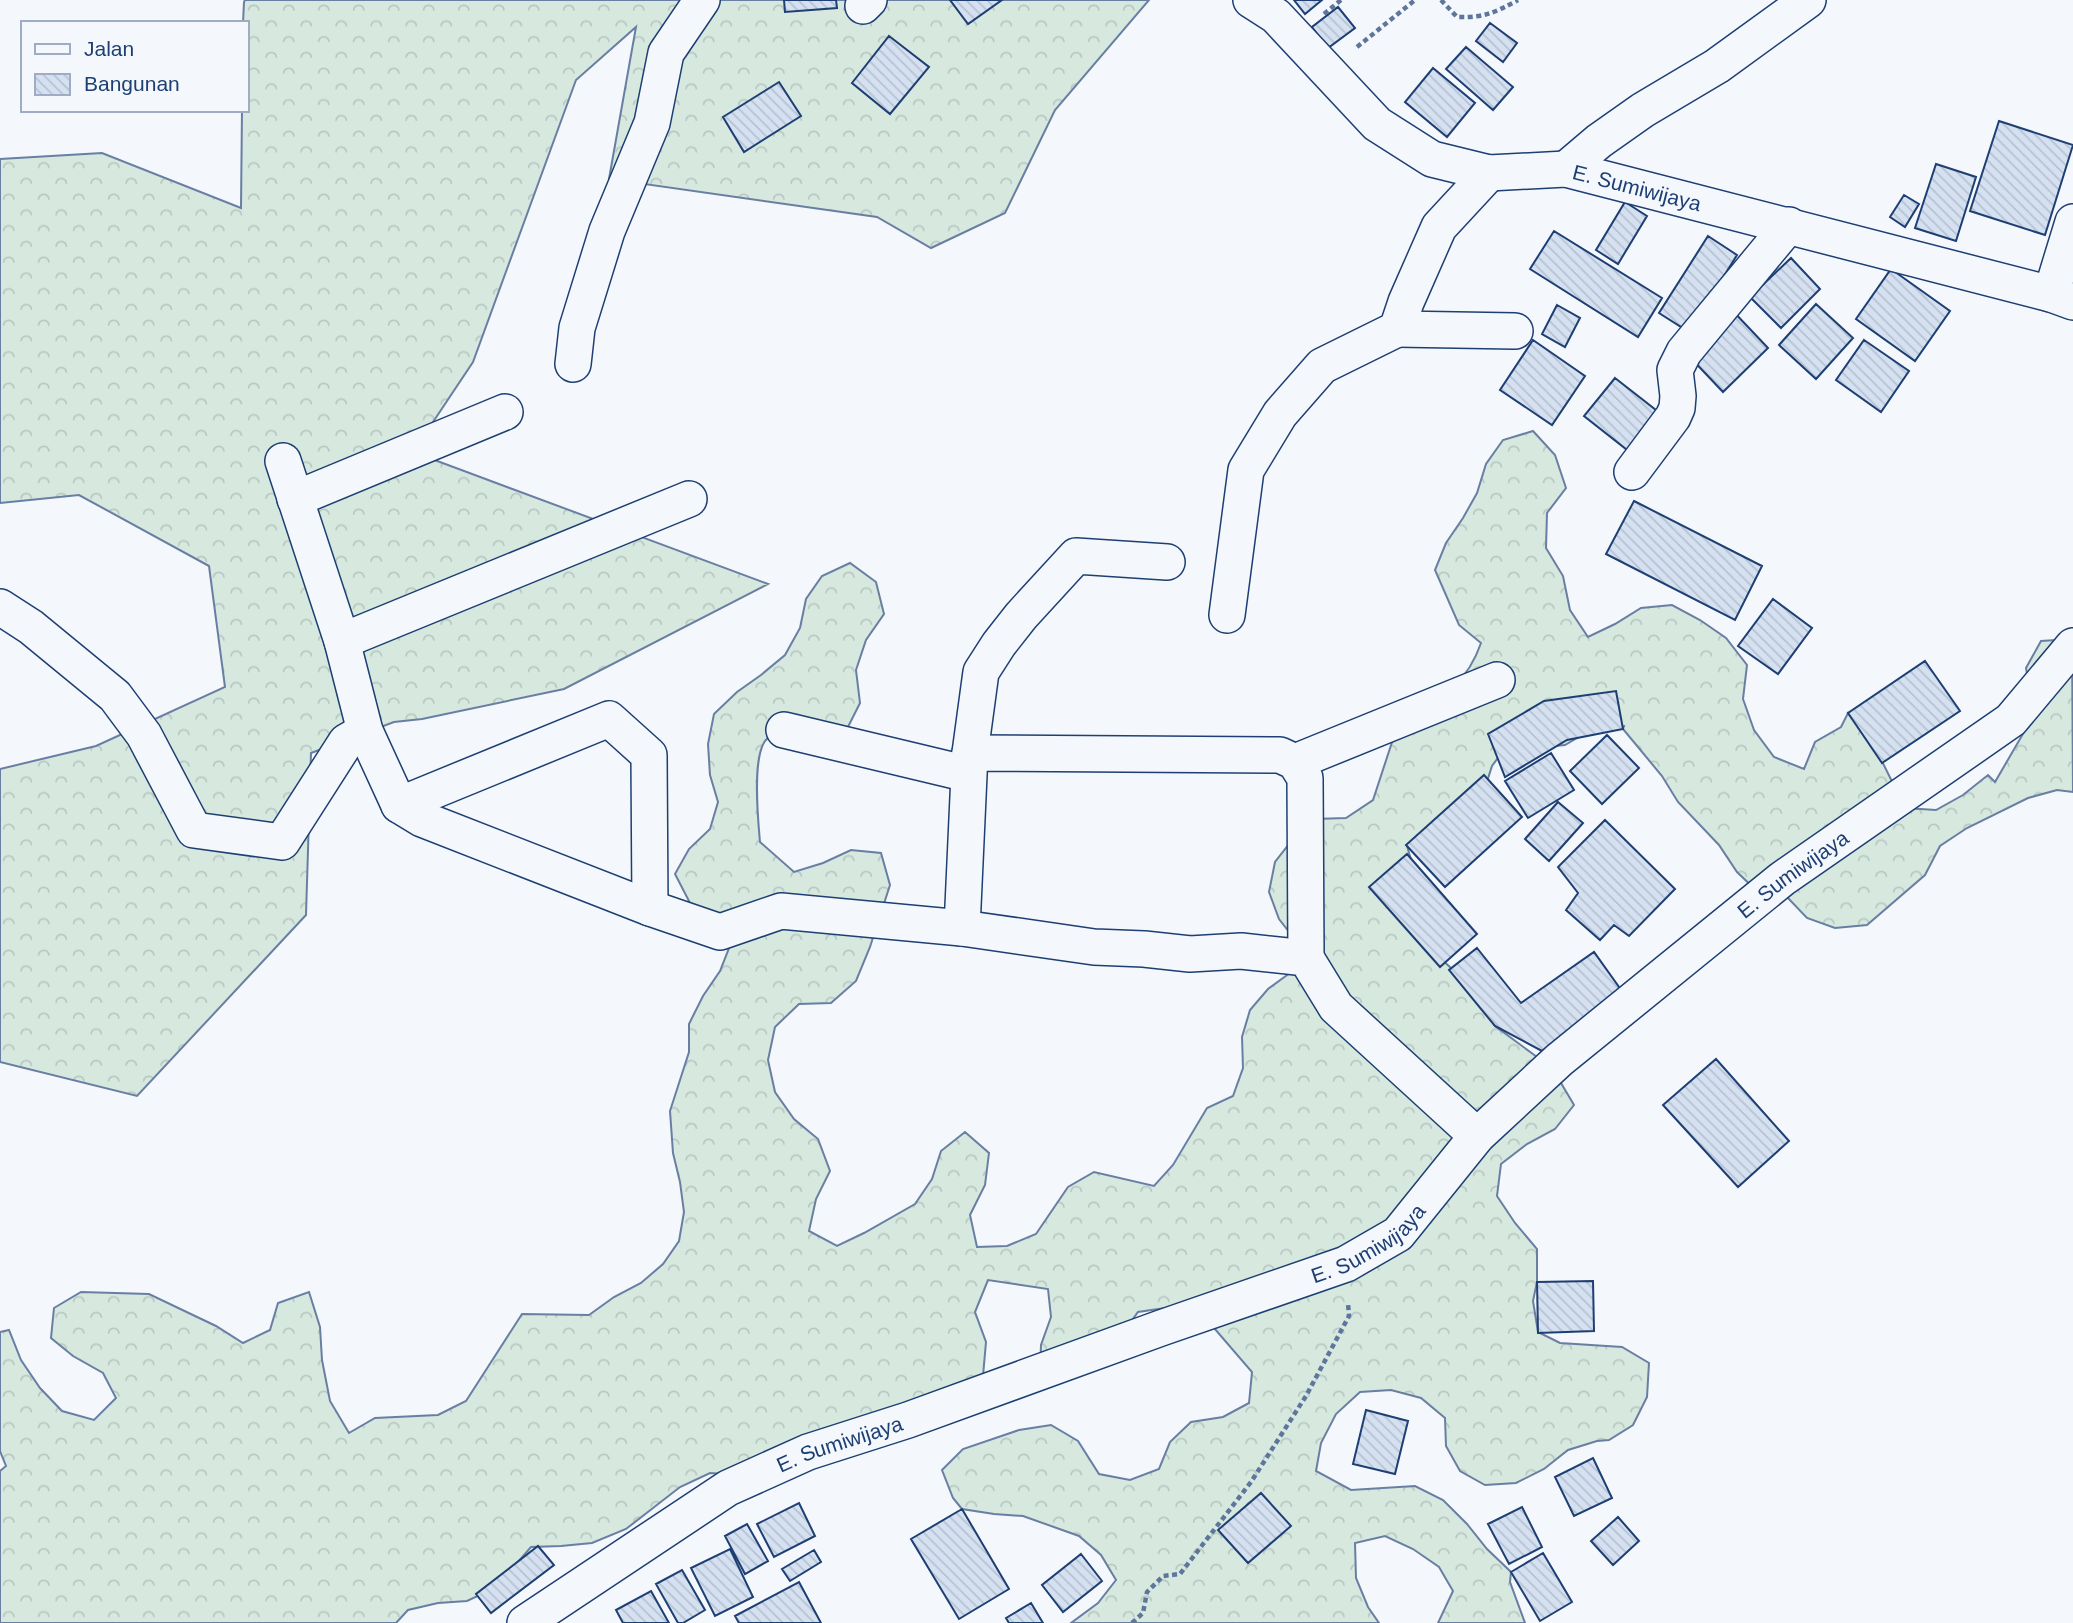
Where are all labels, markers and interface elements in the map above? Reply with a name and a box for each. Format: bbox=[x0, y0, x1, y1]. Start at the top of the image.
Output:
legend bbox=[21, 21, 248, 112]
text: Jalan bbox=[84, 37, 134, 60]
text: Bangunan bbox=[84, 72, 180, 95]
street label: E. Sumiwijaya bbox=[1570, 160, 1704, 215]
street label: E. Sumiwijaya bbox=[1733, 825, 1853, 922]
street label: E. Sumiwijaya bbox=[1308, 1199, 1429, 1287]
street label: E. Sumiwijaya bbox=[773, 1411, 906, 1476]

